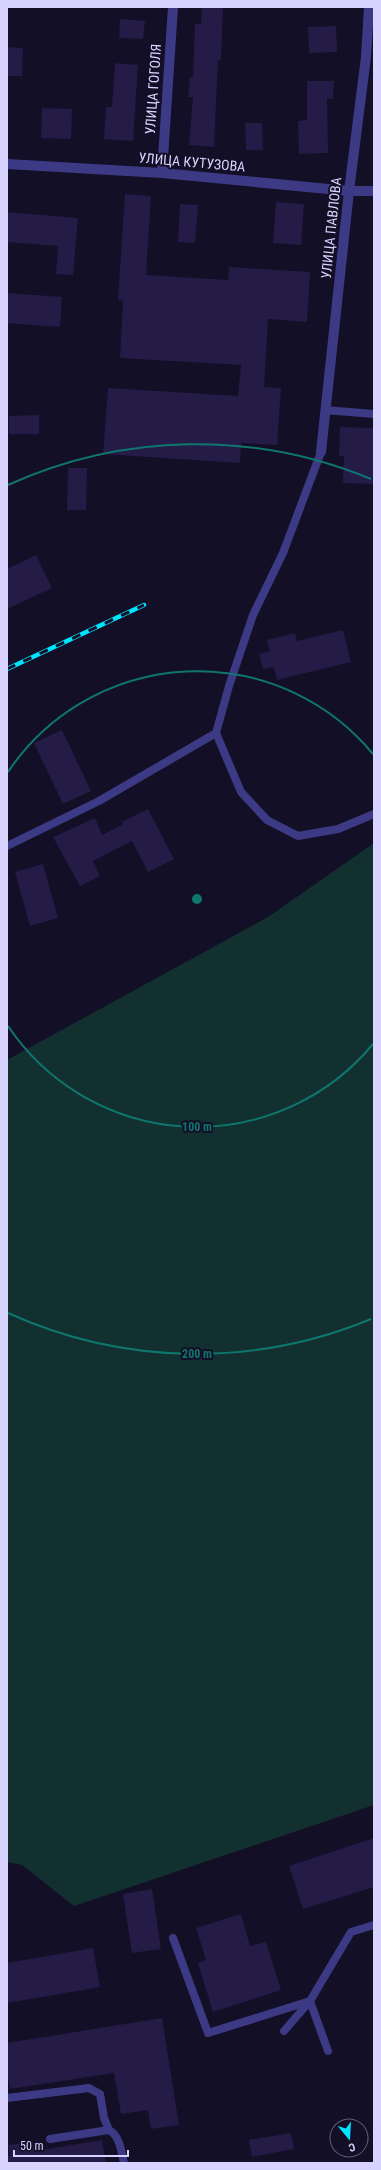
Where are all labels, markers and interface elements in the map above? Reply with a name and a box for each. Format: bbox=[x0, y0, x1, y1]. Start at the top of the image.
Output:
street label: УЛИЦА ГОГОЛЯ bbox=[142, 43, 164, 135]
street label: УЛИЦА КУТУЗОВА bbox=[138, 149, 246, 175]
street label: УЛИЦА ПАВЛОВА bbox=[318, 176, 344, 280]
centre of rings bbox=[190, 892, 204, 906]
text: 100 m bbox=[182, 1120, 212, 1134]
text: 200 m bbox=[182, 1347, 212, 1361]
north arrow bbox=[329, 2118, 369, 2158]
scale bar bbox=[14, 2132, 128, 2158]
text: 50 m bbox=[20, 2139, 44, 2153]
text: С bbox=[347, 2140, 357, 2154]

